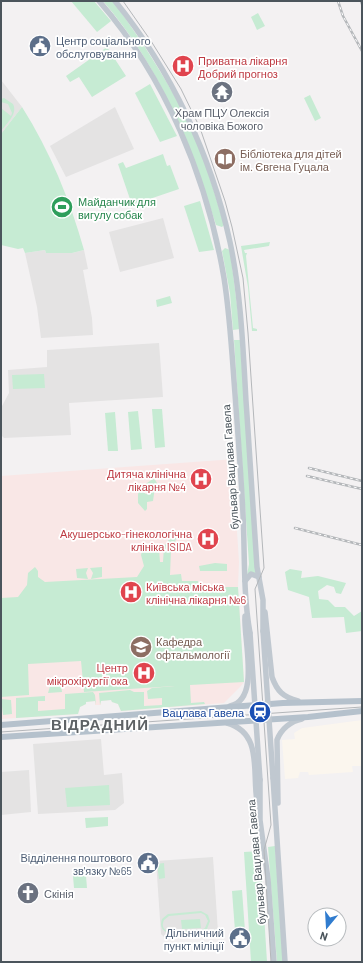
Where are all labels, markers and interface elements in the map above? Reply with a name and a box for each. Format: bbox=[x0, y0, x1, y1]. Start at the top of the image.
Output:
public building icon: Центр соціального обслуговування bbox=[27, 33, 53, 59]
place label: Центр соціального обслуговування bbox=[56, 34, 151, 60]
hospital icon: Приватна лікарня Добрий прогноз bbox=[170, 53, 196, 79]
place label: Приватна лікарня Добрий прогноз bbox=[198, 54, 287, 80]
temple icon: Храм ПЦУ Олексія чоловіка Божого bbox=[209, 79, 235, 105]
place label: Храм ПЦУ Олексія чоловіка Божого bbox=[175, 106, 269, 132]
library icon: Бібліотека для дітей ім. Євгена Гуцала bbox=[212, 146, 238, 172]
place label: Бібліотека для дітей ім. Євгена Гуцала bbox=[240, 147, 342, 173]
sports icon: Майданчик для вигулу собак bbox=[49, 194, 75, 220]
place label: Майданчик для вигулу собак bbox=[78, 195, 156, 221]
street label: бульвар Вацлава Гавела bbox=[219, 403, 241, 530]
hospital icon: Дитяча клінічна лікарня №4 bbox=[188, 466, 214, 492]
place label: Дитяча клінічна лікарня №4 bbox=[107, 467, 187, 493]
hospital icon: Акушерсько-гінекологічна клініка ISIDA bbox=[195, 526, 221, 552]
place label: Акушерсько-гінекологічна клініка ISIDA bbox=[60, 527, 193, 553]
hospital icon: Київська міська клінічна лікарня №6 bbox=[118, 579, 144, 605]
place label: Київська міська клінічна лікарня №6 bbox=[146, 580, 247, 606]
school or university icon: Кафедра офтальмології bbox=[128, 634, 154, 660]
place label: Кафедра офтальмології bbox=[156, 635, 230, 661]
hospital icon: Центр мікрохірургії ока bbox=[131, 660, 157, 686]
place label: Центр мікрохірургії ока bbox=[47, 661, 129, 687]
station icon: Вацлава Гавела bbox=[247, 699, 273, 725]
place label: Вацлава Гавела bbox=[162, 706, 245, 719]
district label: ВІДРАДНИЙ bbox=[51, 715, 149, 733]
street label: бульвар Вацлава Гавела bbox=[244, 798, 268, 925]
public building icon: Відділення поштового зв'язку №65 bbox=[135, 850, 161, 876]
place label: Відділення поштового зв'язку №65 bbox=[20, 851, 132, 877]
church icon: Скінія bbox=[15, 880, 41, 906]
place label: Скінія bbox=[44, 887, 74, 900]
north arrow bbox=[307, 907, 347, 947]
public building icon: Дільничний пункт міліції bbox=[227, 925, 253, 951]
place label: Дільничний пункт міліції bbox=[164, 926, 224, 952]
text: N bbox=[318, 930, 329, 944]

